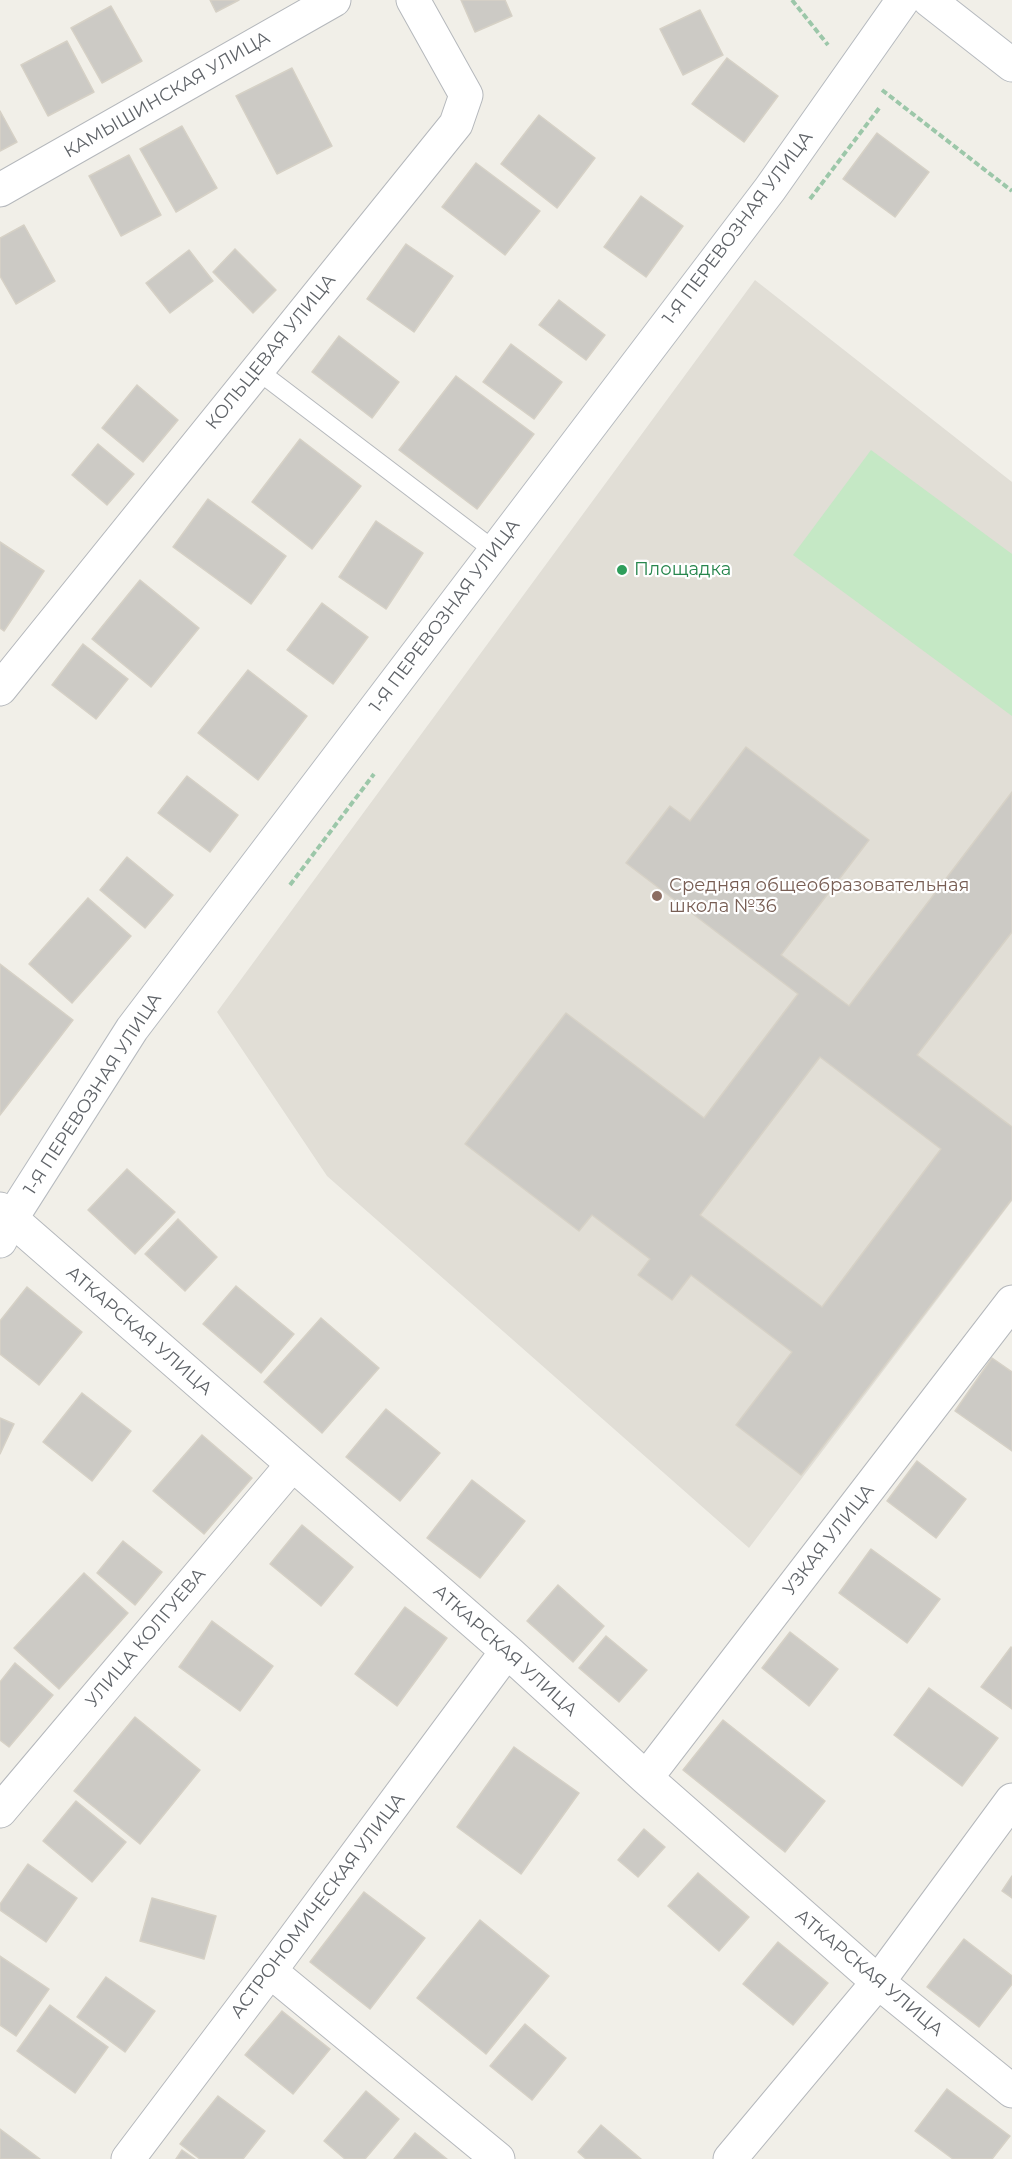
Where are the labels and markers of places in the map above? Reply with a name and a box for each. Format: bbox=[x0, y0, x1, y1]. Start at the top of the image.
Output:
place label: Площадка bbox=[634, 559, 731, 581]
marker: Площадка bbox=[615, 563, 629, 577]
place label: Средняя общеобразовательная школа №36 bbox=[669, 875, 969, 918]
marker: Средняя общеобразовательная школа №36 bbox=[650, 889, 664, 903]

